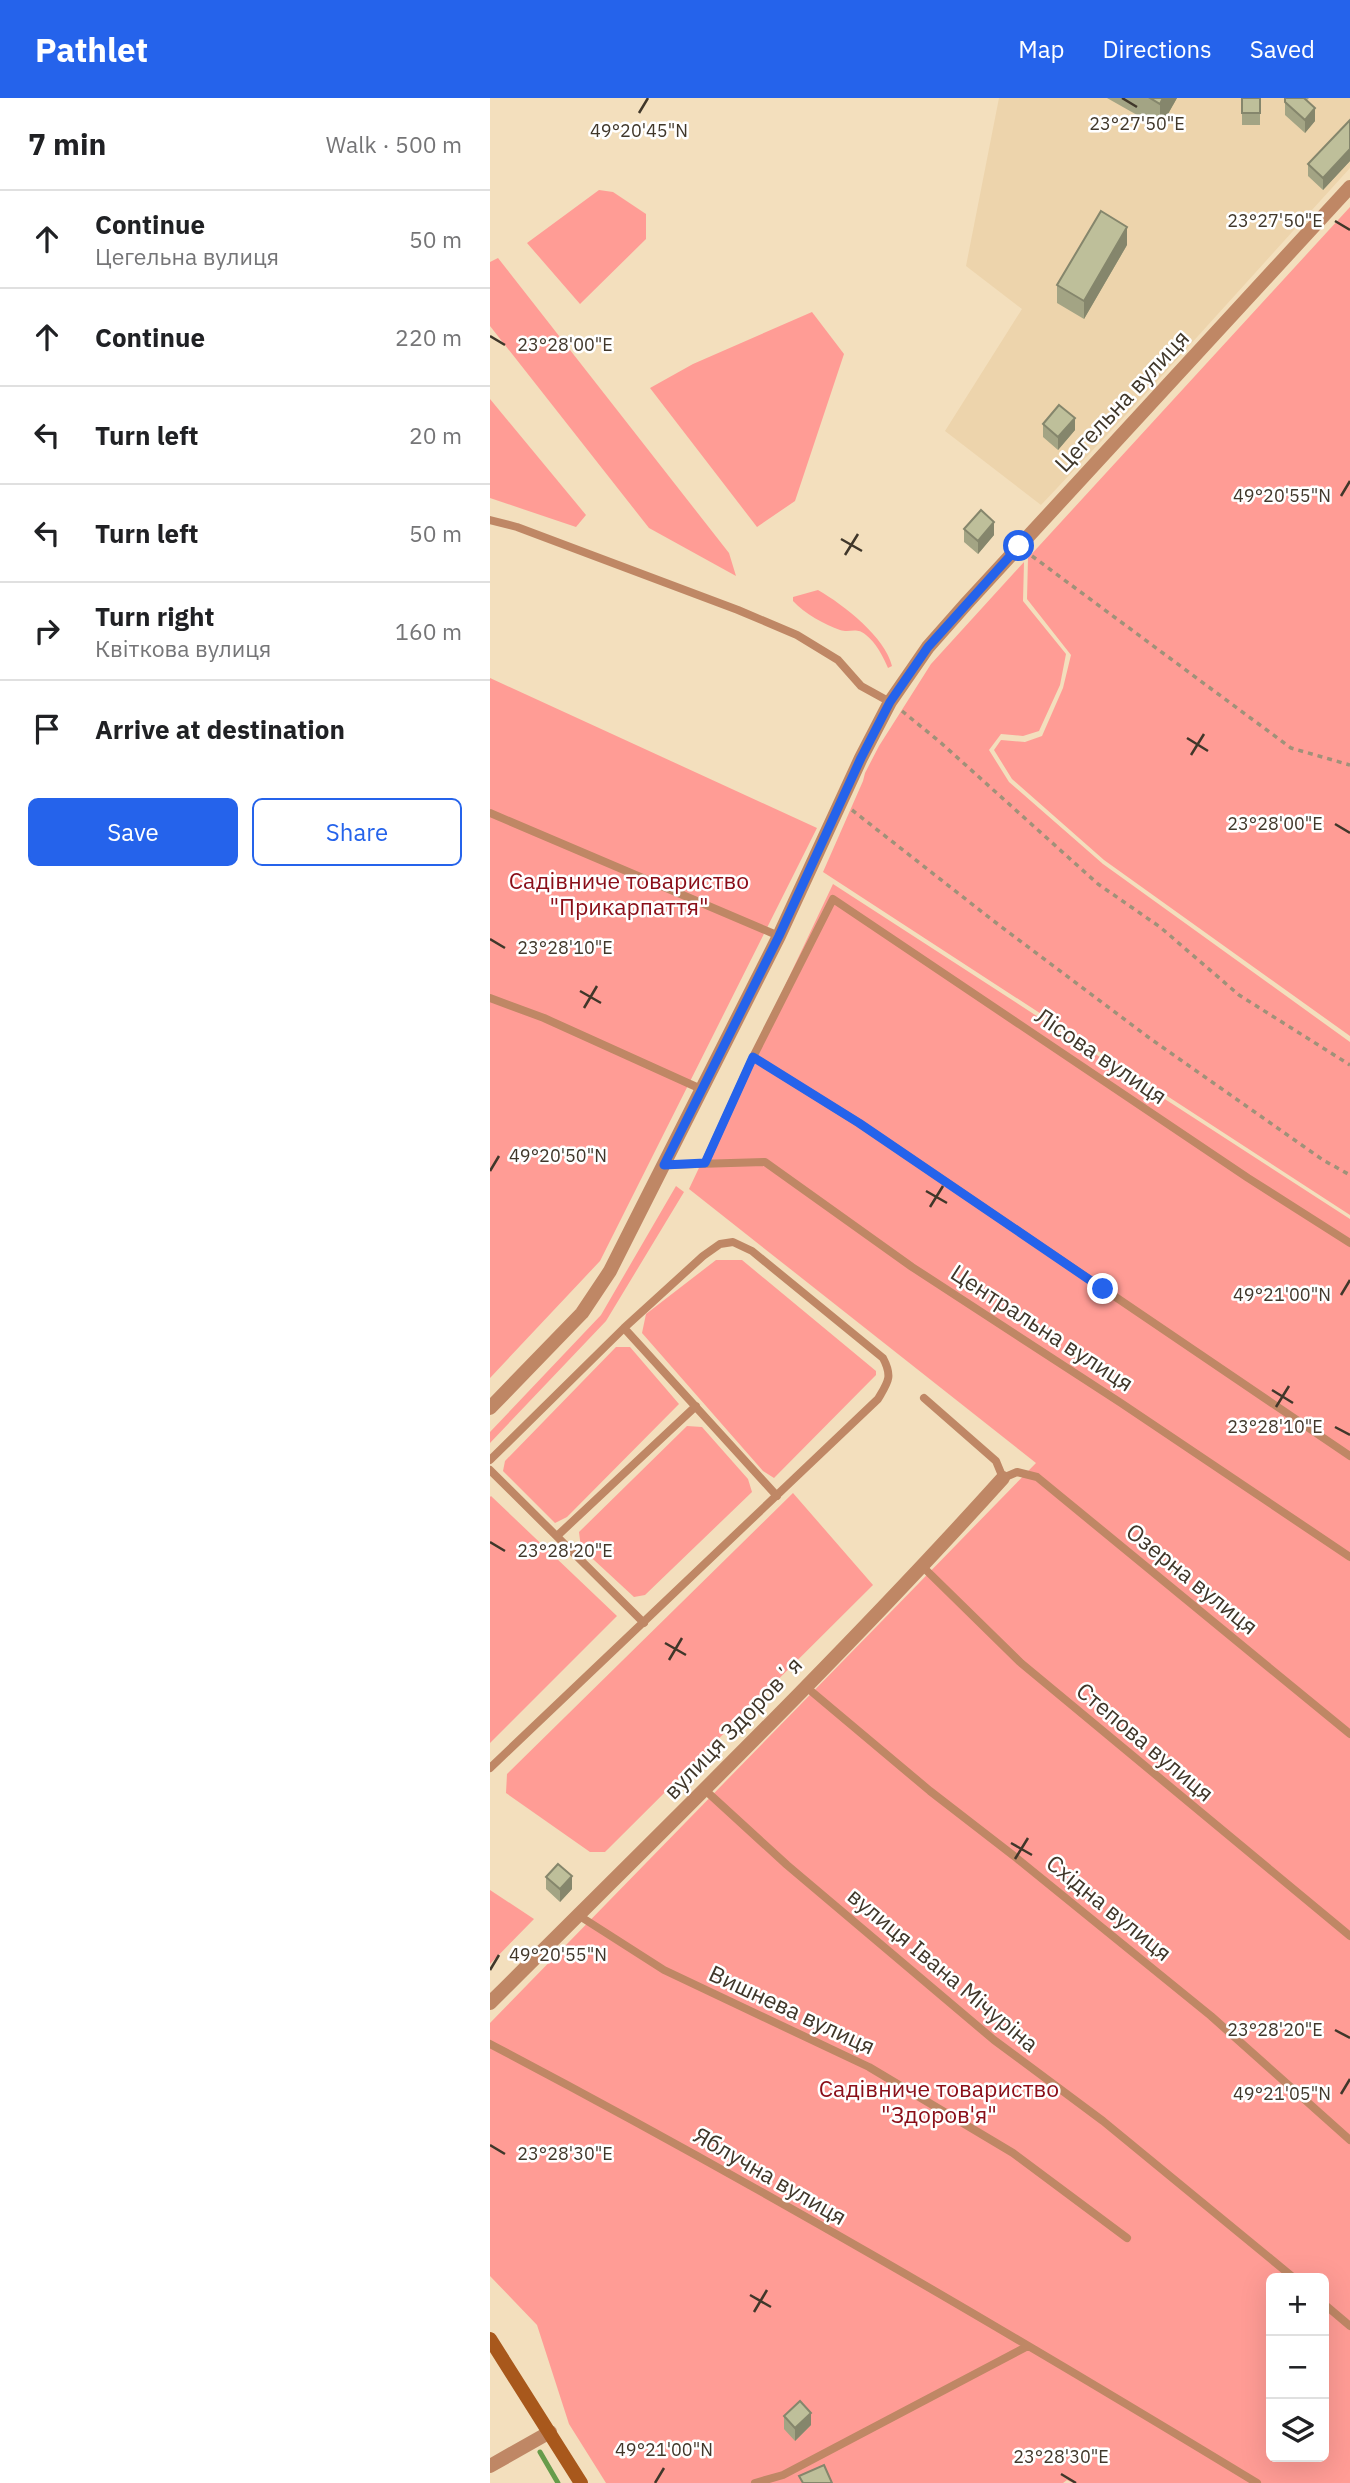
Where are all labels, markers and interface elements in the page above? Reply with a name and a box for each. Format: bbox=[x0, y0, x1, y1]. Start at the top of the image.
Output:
text: Pathlet bbox=[35, 28, 148, 71]
text: Map bbox=[1018, 33, 1064, 65]
text: Directions bbox=[1102, 33, 1212, 65]
text: Saved bbox=[1250, 33, 1315, 65]
text: 23°27'50"E bbox=[1089, 112, 1185, 135]
text: 49°20'45"N bbox=[590, 119, 688, 142]
text: 7 min bbox=[28, 124, 106, 163]
text: Walk · 500 m bbox=[326, 129, 462, 159]
text: Continue bbox=[95, 207, 205, 241]
text: 23°27'50"E bbox=[1227, 209, 1323, 232]
icon: ahead bbox=[28, 220, 66, 258]
text: 50 m bbox=[409, 224, 462, 254]
text: Цегельна вулиця bbox=[95, 241, 279, 271]
icon: ahead bbox=[28, 318, 66, 356]
text: Continue bbox=[95, 320, 205, 354]
text: 220 m bbox=[395, 322, 462, 352]
street label: Цегельна вулиця bbox=[1048, 323, 1195, 478]
text: 23°28'00"E bbox=[517, 333, 613, 356]
icon: left bbox=[28, 416, 66, 454]
text: Turn left bbox=[95, 418, 198, 452]
text: 20 m bbox=[409, 420, 462, 450]
text: 49°20'55"N bbox=[1233, 484, 1331, 507]
icon: left bbox=[28, 514, 66, 552]
text: Turn left bbox=[95, 516, 198, 550]
text: 50 m bbox=[409, 518, 462, 548]
route start bbox=[1003, 530, 1034, 561]
text: Turn right bbox=[95, 599, 214, 633]
icon: right bbox=[28, 612, 66, 650]
text: 160 m bbox=[395, 616, 462, 646]
text: Квіткова вулиця bbox=[95, 633, 271, 663]
icon: arrive bbox=[28, 710, 66, 748]
text: Arrive at destination bbox=[95, 712, 345, 746]
button: Save bbox=[28, 798, 238, 866]
button: Share bbox=[252, 798, 462, 866]
text: 23°28'00"E bbox=[1227, 812, 1323, 835]
park label: Садівниче товариство "Прикарпаття" bbox=[509, 865, 749, 921]
text: 23°28'10"E bbox=[517, 936, 613, 959]
street label: Лісова вулиця bbox=[1030, 1000, 1173, 1110]
text: 49°20'50"N bbox=[509, 1144, 607, 1167]
street label: Центральна вулиця bbox=[945, 1257, 1140, 1398]
route end bbox=[1087, 1273, 1118, 1304]
text: 49°21'00"N bbox=[1233, 1283, 1331, 1306]
text: 23°28'10"E bbox=[1227, 1415, 1323, 1438]
street label: Озерна вулиця bbox=[1120, 1516, 1265, 1641]
text: 23°28'20"E bbox=[517, 1539, 613, 1562]
street label: вулиця Здоровʼя bbox=[656, 1650, 808, 1805]
street label: Степова вулиця bbox=[1071, 1675, 1221, 1807]
street label: Східна вулиця bbox=[1041, 1847, 1179, 1967]
street label: вулиця Івана Мічуріна bbox=[842, 1880, 1045, 2058]
text: 49°20'55"N bbox=[509, 1943, 607, 1966]
street label: Вишнева вулиця bbox=[705, 1957, 880, 2061]
text: 23°28'20"E bbox=[1227, 2018, 1323, 2041]
park label: Садівниче товариство "Здоров'я" bbox=[819, 2073, 1059, 2129]
text: 49°21'05"N bbox=[1233, 2082, 1331, 2105]
street label: Яблучна вулиця bbox=[688, 2119, 853, 2231]
text: 23°28'30"E bbox=[517, 2142, 613, 2165]
map controls bbox=[1266, 2273, 1329, 2462]
button: + bbox=[1266, 2273, 1329, 2336]
button: − bbox=[1266, 2336, 1329, 2399]
button: layers bbox=[1266, 2399, 1329, 2462]
text: 49°21'00"N bbox=[615, 2438, 713, 2461]
text: 23°28'30"E bbox=[1013, 2445, 1109, 2468]

